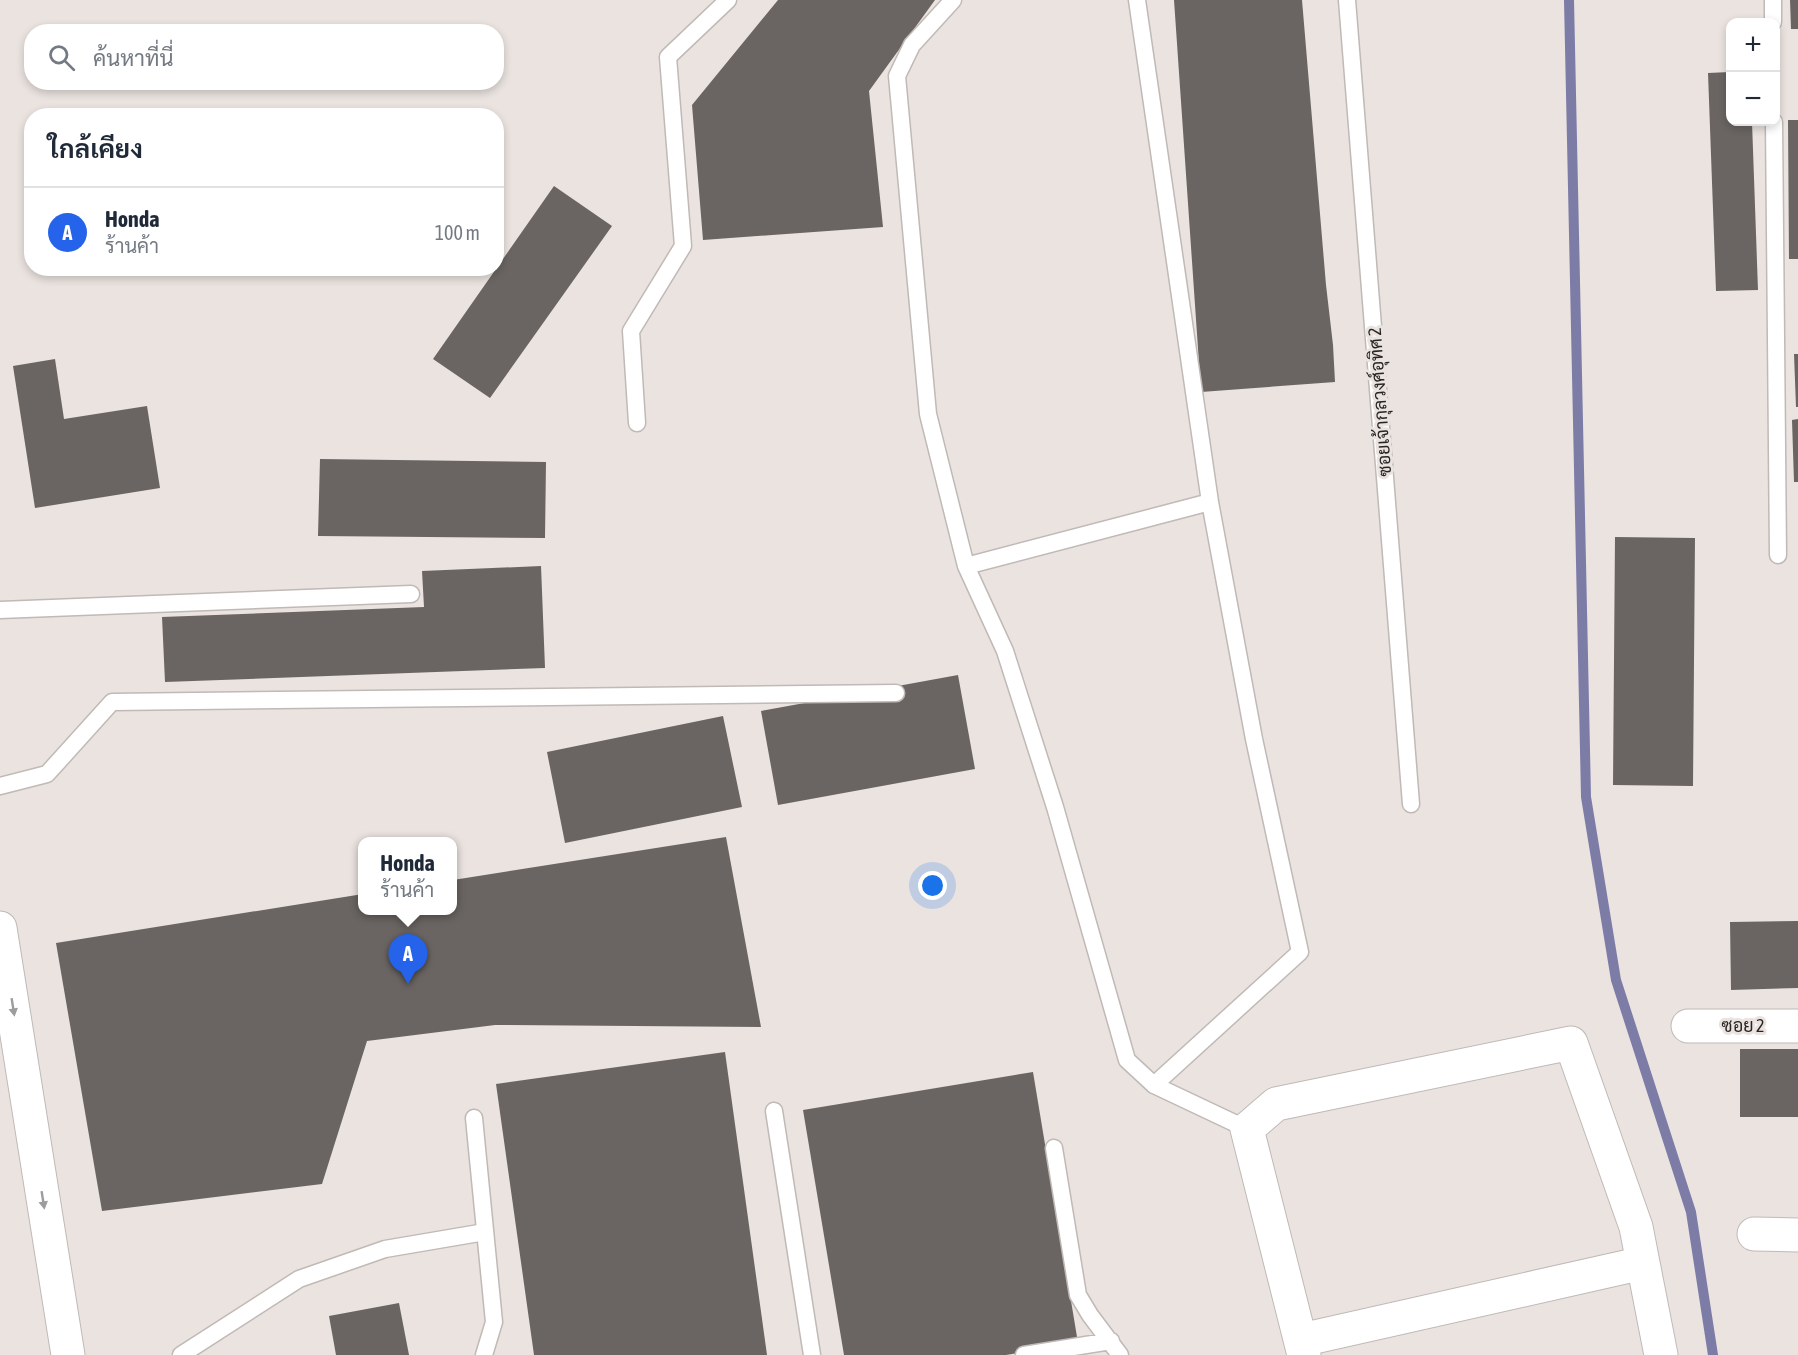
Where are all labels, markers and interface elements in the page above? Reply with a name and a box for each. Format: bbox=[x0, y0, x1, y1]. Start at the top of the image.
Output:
map controls bbox=[1726, 18, 1780, 126]
button: + bbox=[1726, 18, 1780, 72]
search box bbox=[24, 24, 504, 90]
icon: search bbox=[45, 41, 78, 74]
text: ค้นหาที่นี่ bbox=[93, 45, 173, 71]
button: − bbox=[1726, 72, 1780, 126]
text: ใกล้เคียง bbox=[48, 134, 143, 164]
text: Honda bbox=[105, 206, 159, 232]
text: A bbox=[63, 221, 72, 244]
text: 100 m bbox=[435, 221, 480, 244]
text: ร้านค้า bbox=[105, 234, 159, 257]
street label: ซอยเจ้ากุลวงศ์อุทิศ 2 bbox=[1362, 327, 1397, 477]
popup bbox=[358, 837, 457, 915]
text: Honda bbox=[380, 850, 435, 876]
your location bbox=[918, 871, 947, 900]
text: ร้านค้า bbox=[380, 878, 434, 901]
pin: A bbox=[388, 934, 428, 984]
one-way arrow bbox=[8, 998, 17, 1017]
street label: ซอย 2 bbox=[1722, 1015, 1764, 1036]
one-way arrow bbox=[39, 1190, 48, 1209]

